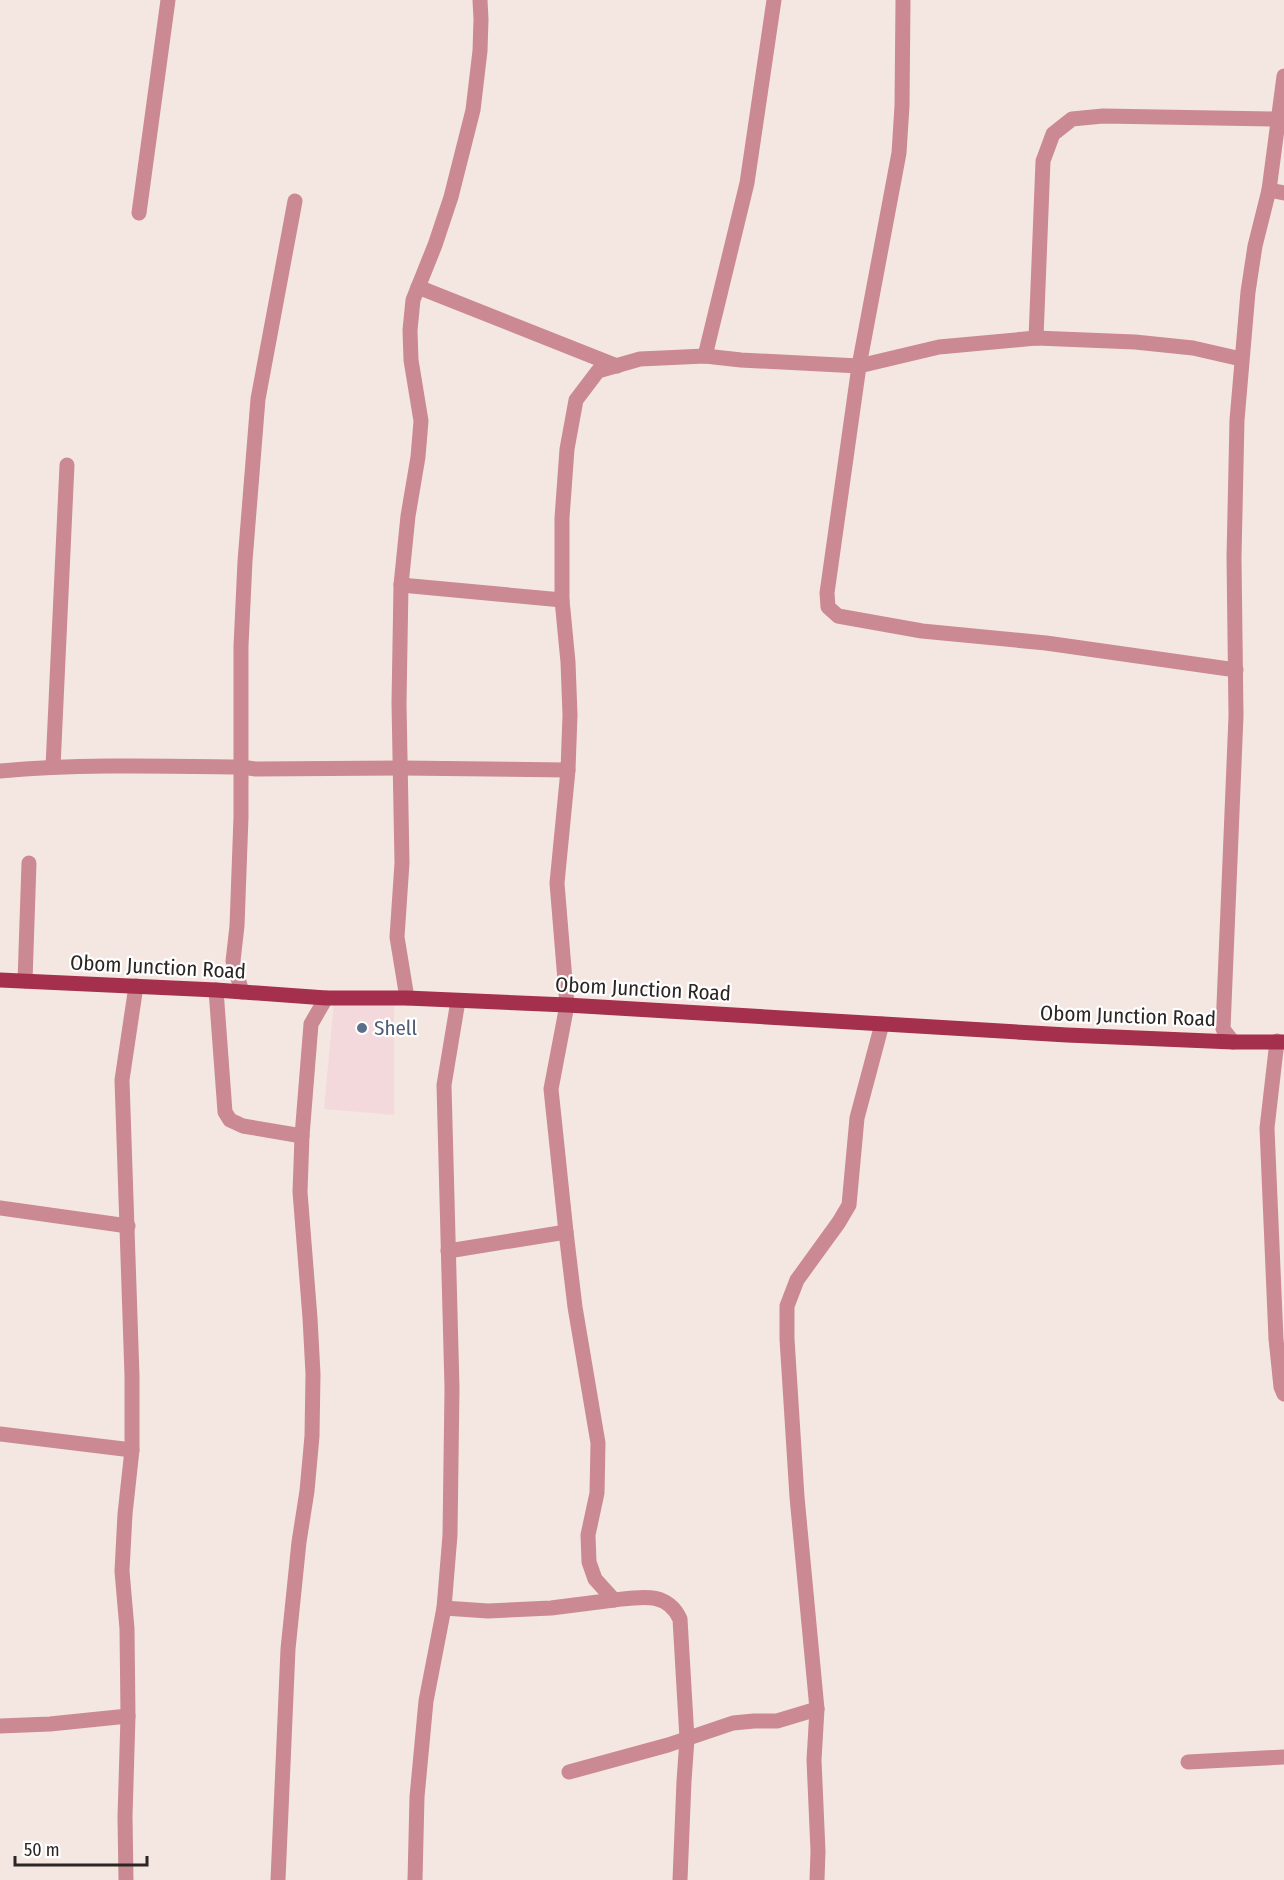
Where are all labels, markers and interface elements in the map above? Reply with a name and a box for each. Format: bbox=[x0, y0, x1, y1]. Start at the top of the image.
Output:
street label: Obom Junction Road bbox=[69, 949, 247, 985]
street label: Obom Junction Road bbox=[554, 971, 732, 1007]
street label: Obom Junction Road bbox=[1040, 1000, 1216, 1032]
place label: Shell bbox=[374, 1015, 417, 1041]
marker: Shell bbox=[355, 1021, 369, 1035]
scale bar bbox=[15, 1829, 147, 1867]
text: 50 m bbox=[24, 1839, 60, 1861]

